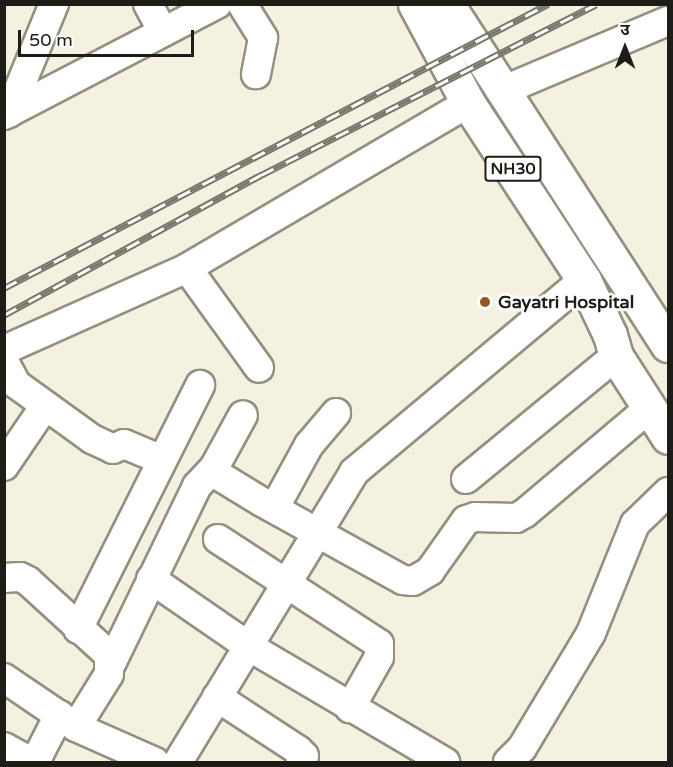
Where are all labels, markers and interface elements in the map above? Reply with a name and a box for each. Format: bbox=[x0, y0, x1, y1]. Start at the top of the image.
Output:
scale bar bbox=[21, 18, 196, 56]
north arrow bbox=[595, 18, 655, 78]
text: उ bbox=[620, 20, 630, 40]
text: 50 m bbox=[29, 29, 73, 51]
road number: NH30 bbox=[483, 156, 543, 182]
place label: Gayatri Hospital bbox=[498, 291, 634, 313]
marker: Gayatri Hospital bbox=[476, 293, 494, 311]

